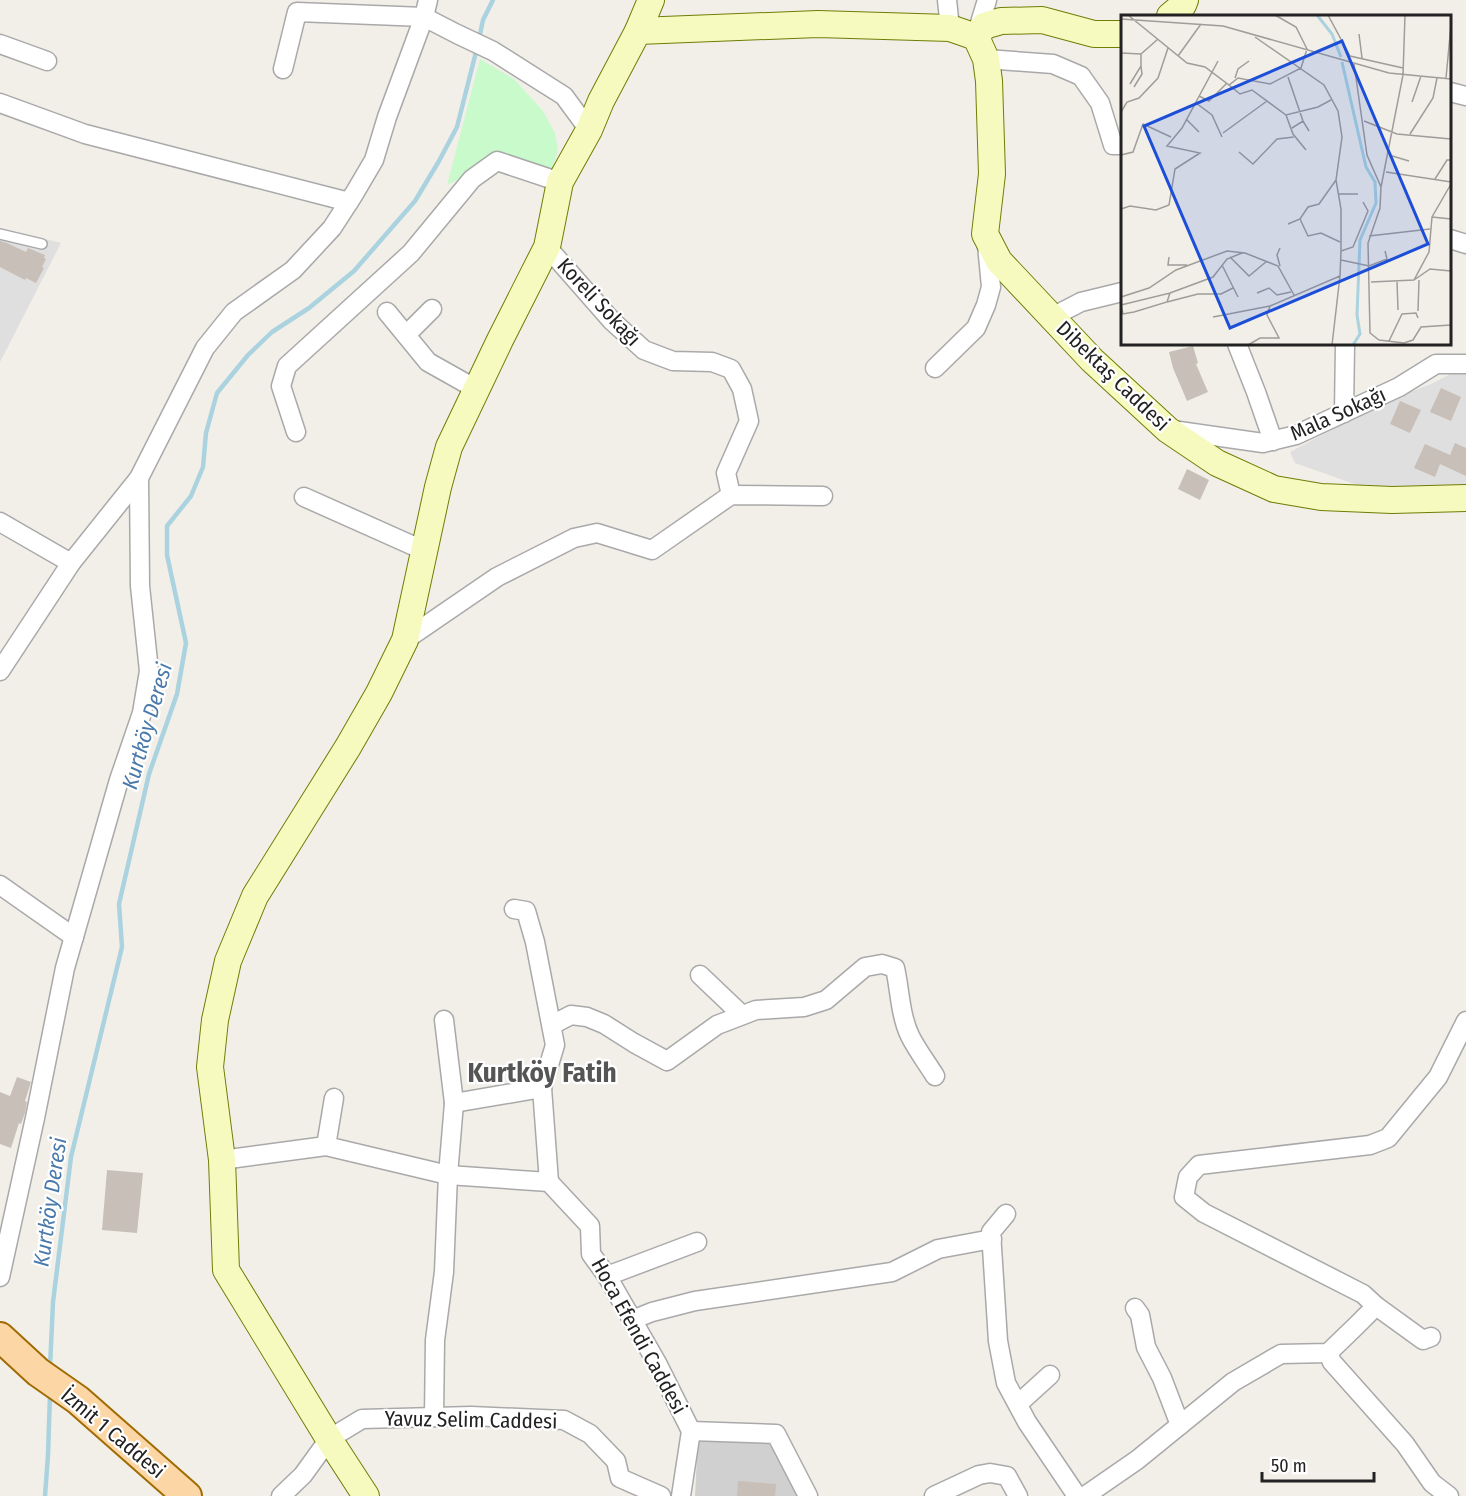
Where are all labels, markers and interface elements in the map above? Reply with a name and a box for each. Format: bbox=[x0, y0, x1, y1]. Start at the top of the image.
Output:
inset map bbox=[1121, 15, 1451, 345]
street label: Koreli Sokağı bbox=[552, 253, 646, 351]
street label: Dibektaş Caddesi bbox=[1051, 315, 1175, 437]
street label: Mala Sokağı bbox=[1286, 381, 1390, 447]
water label: Kurtköy Deresi bbox=[116, 659, 178, 792]
district label: Kurtköy Fatih bbox=[467, 1057, 617, 1089]
water label: Kurtköy Deresi bbox=[28, 1135, 73, 1268]
street label: Hoca Efendi Caddesi bbox=[585, 1253, 693, 1419]
street label: İzmit 1 Caddesi bbox=[56, 1382, 170, 1484]
street label: Yavuz Selim Caddesi bbox=[384, 1405, 558, 1435]
scale bar bbox=[1262, 1445, 1374, 1483]
text: 50 m bbox=[1271, 1455, 1307, 1477]

